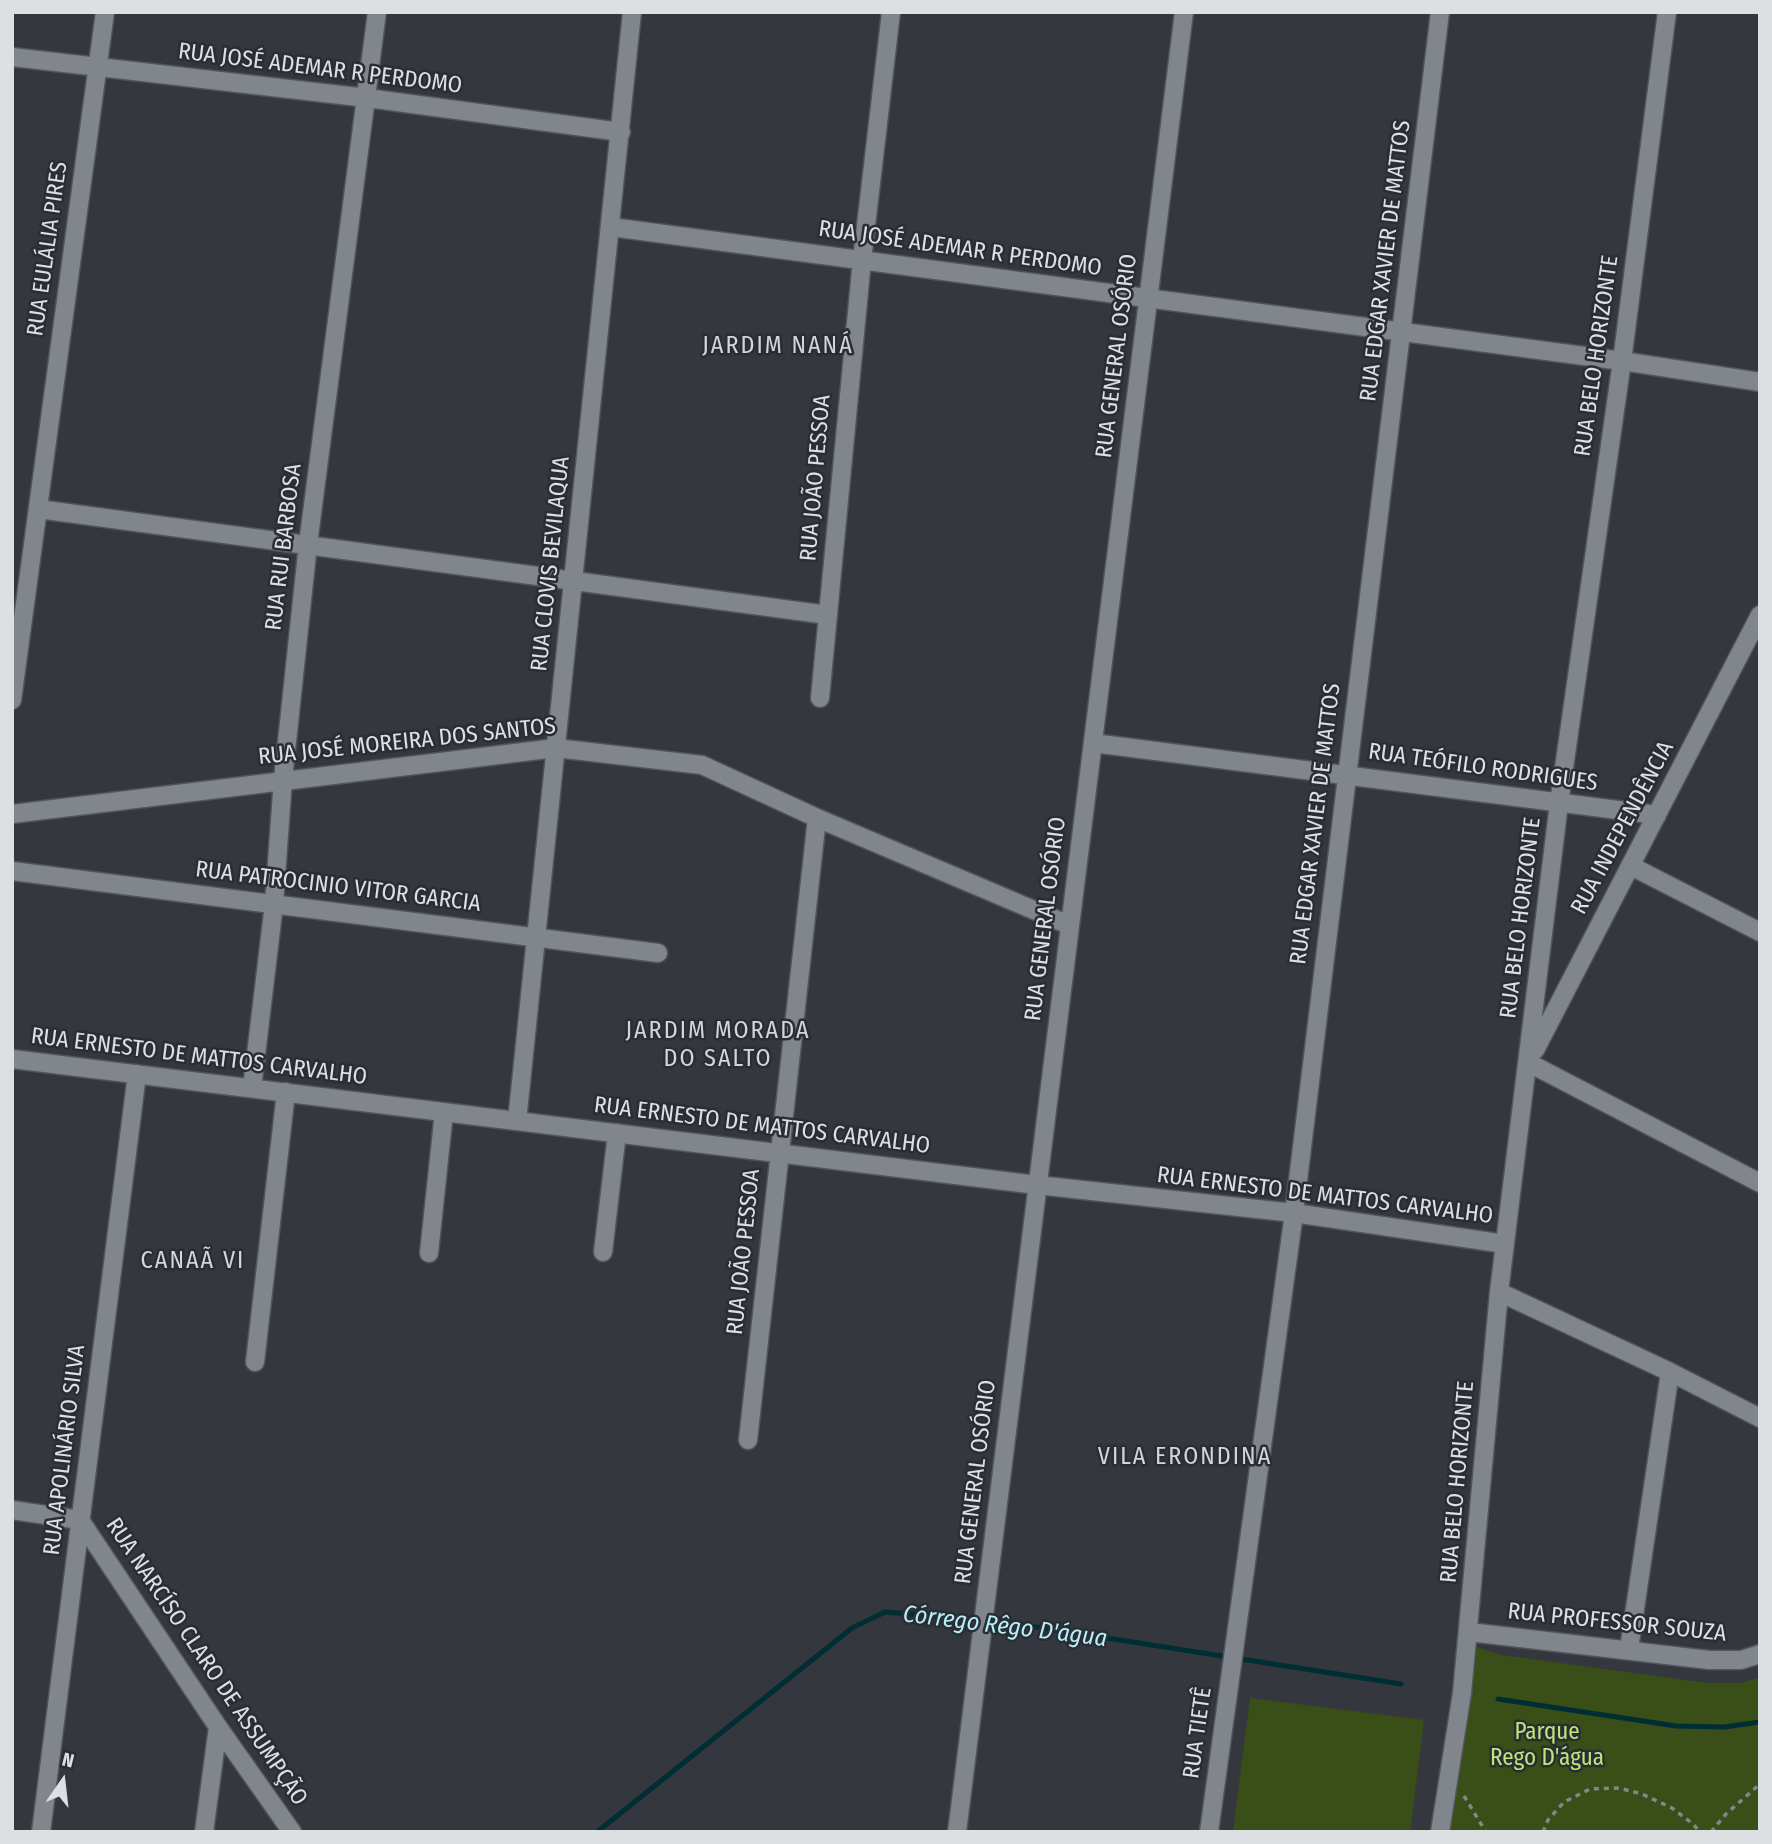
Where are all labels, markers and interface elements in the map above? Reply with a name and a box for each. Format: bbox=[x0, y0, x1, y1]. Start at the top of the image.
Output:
street label: RUA JOSÉ ADEMAR R PERDOMO bbox=[177, 38, 463, 100]
street label: RUA EDGAR XAVIER DE MATTOS bbox=[1355, 119, 1417, 403]
street label: RUA EULÁLIA PIRES bbox=[22, 160, 74, 338]
street label: RUA JOSÉ ADEMAR R PERDOMO bbox=[817, 215, 1103, 283]
street label: RUA GENERAL OSÓRIO bbox=[1091, 252, 1143, 460]
street label: RUA BELO HORIZONTE bbox=[1569, 254, 1625, 458]
district label: JARDIM NANÁ bbox=[704, 332, 852, 360]
street label: RUA JOÃO PESSOA bbox=[795, 394, 837, 562]
street label: RUA CLOVIS BEVILAQUA bbox=[526, 455, 576, 673]
street label: RUA RUI BARBOSA bbox=[260, 462, 308, 632]
street label: RUA EDGAR XAVIER DE MATTOS bbox=[1285, 682, 1347, 966]
street label: RUA JOSÉ MOREIRA DOS SANTOS bbox=[257, 713, 557, 771]
street label: RUA INDEPENDÊNCIA bbox=[1566, 737, 1680, 919]
street label: RUA TEÓFILO RODRIGUES bbox=[1367, 738, 1599, 798]
street label: RUA GENERAL OSÓRIO bbox=[1020, 815, 1072, 1023]
street label: RUA BELO HORIZONTE bbox=[1495, 816, 1547, 1020]
street label: RUA PATROCINIO VITOR GARCIA bbox=[194, 856, 482, 918]
district label: JARDIM MORADA DO SALTO bbox=[627, 1017, 809, 1073]
street label: RUA ERNESTO DE MATTOS CARVALHO bbox=[29, 1023, 369, 1091]
street label: RUA ERNESTO DE MATTOS CARVALHO bbox=[592, 1092, 932, 1160]
street label: RUA ERNESTO DE MATTOS CARVALHO bbox=[1155, 1162, 1495, 1230]
street label: RUA JOÃO PESSOA bbox=[722, 1168, 766, 1336]
district label: CANAÃ VI bbox=[142, 1247, 244, 1275]
street label: RUA APOLINÁRIO SILVA bbox=[38, 1343, 92, 1557]
street label: RUA GENERAL OSÓRIO bbox=[950, 1378, 1002, 1586]
street label: RUA BELO HORIZONTE bbox=[1435, 1380, 1481, 1584]
district label: VILA ERONDINA bbox=[1099, 1443, 1271, 1471]
street label: RUA NARCÍSO CLARO DE ASSUMPÇÃO bbox=[99, 1513, 313, 1811]
street label: RUA PROFESSOR SOUZA bbox=[1506, 1598, 1728, 1648]
water label: Córrego Rêgo D'água bbox=[901, 1600, 1109, 1654]
street label: RUA TIETÊ bbox=[1178, 1685, 1218, 1781]
park label: Parque Rego D'água bbox=[1490, 1719, 1604, 1773]
north arrow bbox=[28, 1746, 98, 1816]
text: N bbox=[60, 1748, 77, 1773]

